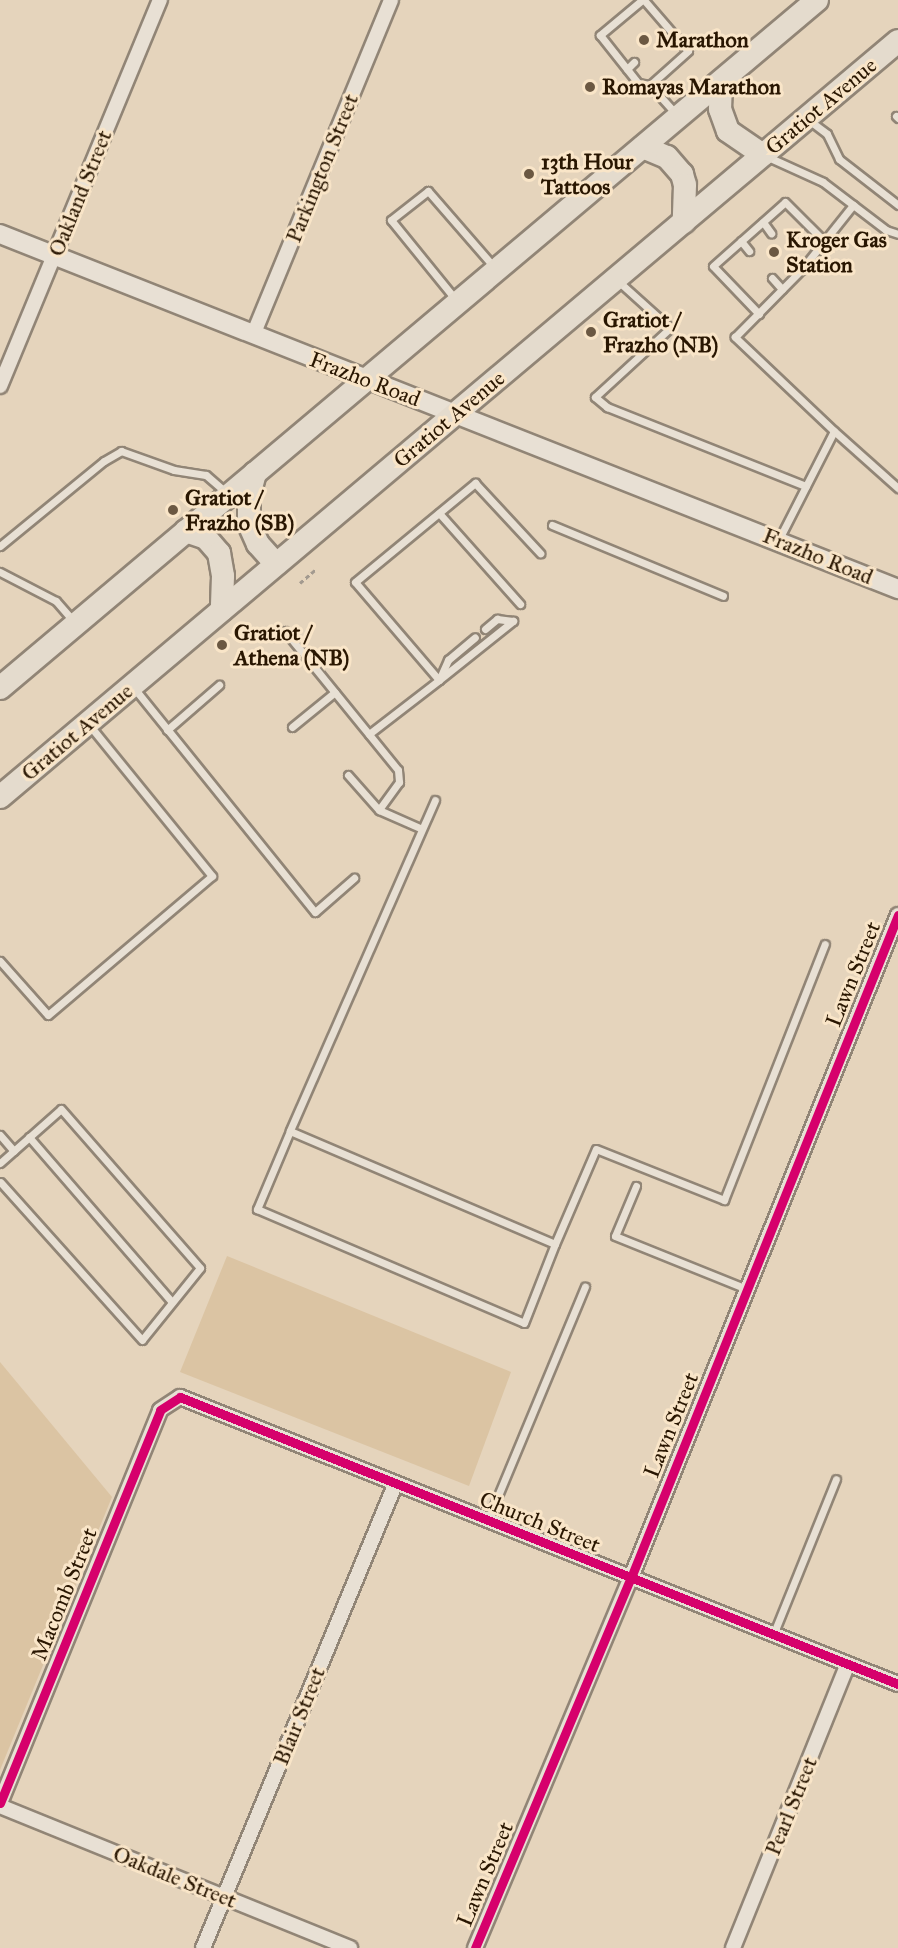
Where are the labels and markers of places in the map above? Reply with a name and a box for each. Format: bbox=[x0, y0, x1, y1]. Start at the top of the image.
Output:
place label: Marathon bbox=[656, 27, 749, 53]
marker: Marathon bbox=[637, 33, 651, 47]
place label: Romayas Marathon bbox=[602, 74, 781, 100]
marker: Romayas Marathon bbox=[583, 80, 597, 94]
place label: 13th Hour Tattoos bbox=[541, 148, 633, 200]
marker: 13th Hour Tattoos bbox=[522, 167, 536, 181]
place label: Kroger Gas Station bbox=[786, 226, 887, 278]
marker: Kroger Gas Station bbox=[767, 245, 781, 259]
place label: Gratiot / Frazho (NB) bbox=[603, 306, 718, 358]
marker: Gratiot / Frazho (NB) bbox=[584, 325, 598, 339]
place label: Gratiot / Frazho (SB) bbox=[185, 484, 294, 536]
marker: Gratiot / Frazho (SB) bbox=[166, 503, 180, 517]
place label: Gratiot / Athena (NB) bbox=[234, 619, 349, 670]
marker: Gratiot / Athena (NB) bbox=[215, 638, 229, 652]

